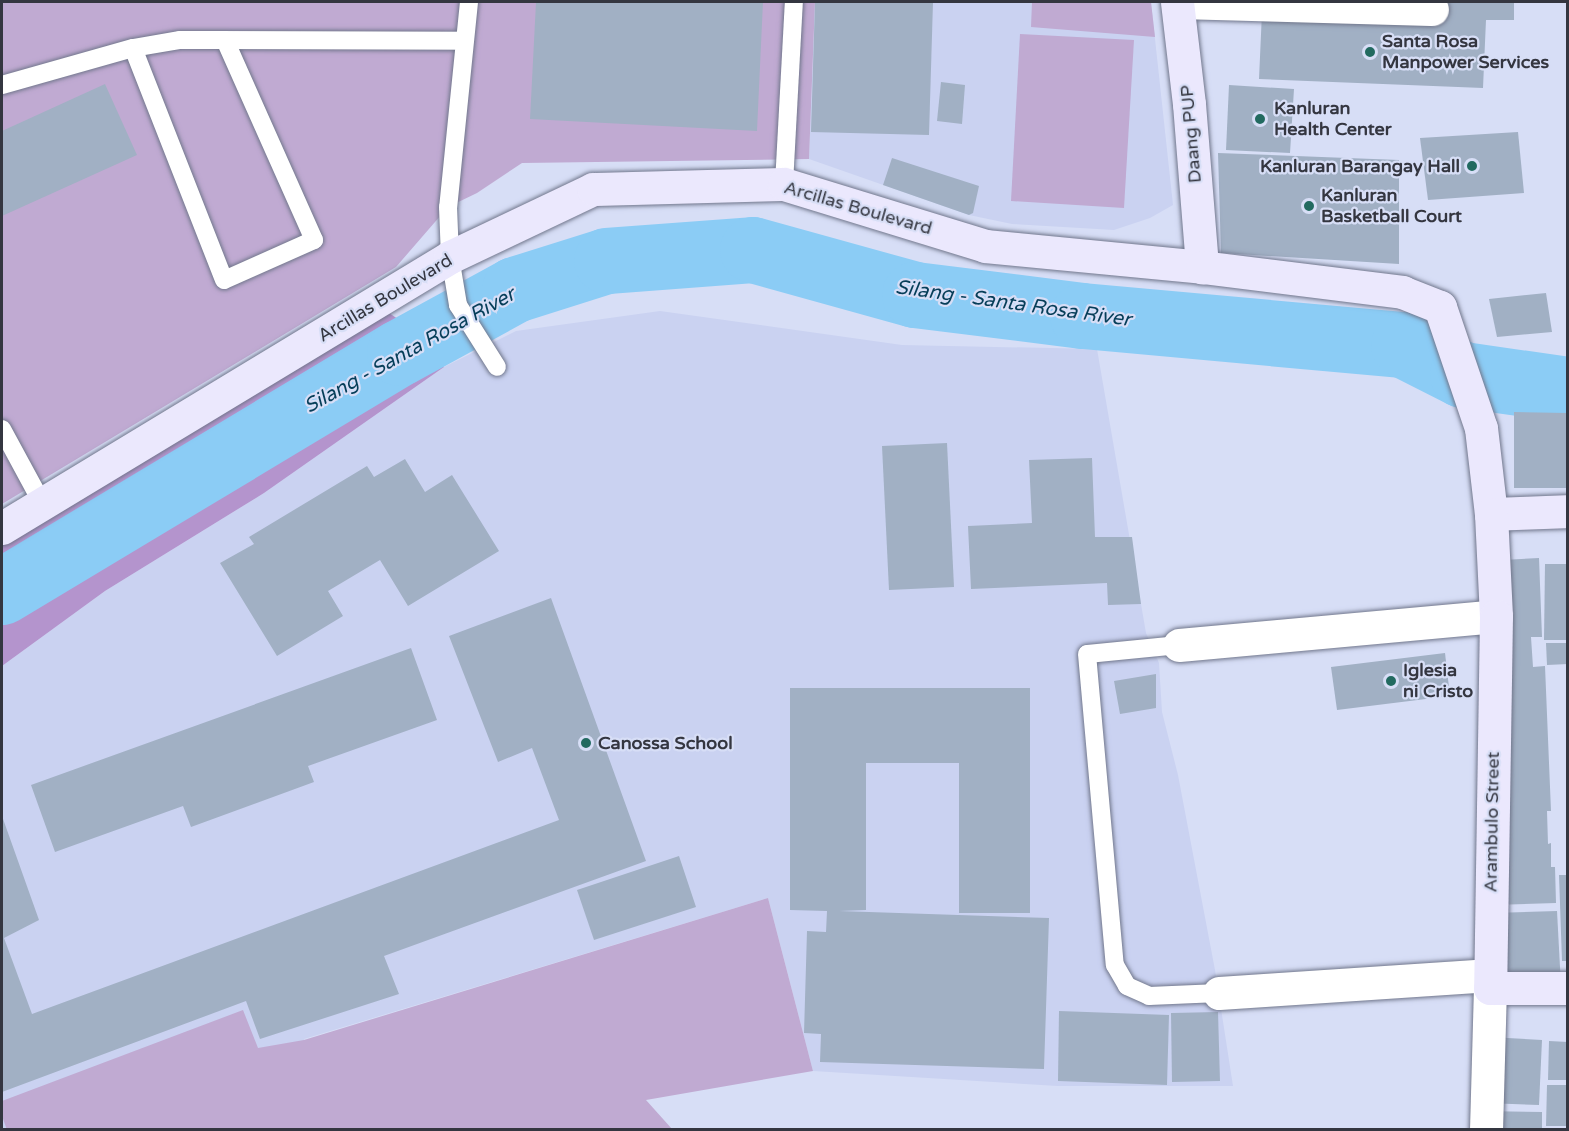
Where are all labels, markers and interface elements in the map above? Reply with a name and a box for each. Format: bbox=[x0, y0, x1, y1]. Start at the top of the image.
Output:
place label: Santa Rosa Manpower Services bbox=[1382, 31, 1549, 74]
marker: Santa Rosa Manpower Services bbox=[1363, 45, 1377, 59]
street label: Daang PUP bbox=[1176, 84, 1206, 184]
place label: Kanluran Health Center bbox=[1274, 98, 1392, 140]
marker: Kanluran Health Center bbox=[1251, 110, 1269, 128]
place label: Kanluran Barangay Hall bbox=[1260, 155, 1460, 177]
marker: Kanluran Barangay Hall bbox=[1465, 159, 1479, 173]
street label: Arcillas Boulevard bbox=[782, 177, 934, 239]
place label: Kanluran Basketball Court bbox=[1321, 185, 1462, 228]
marker: Kanluran Basketball Court bbox=[1302, 199, 1316, 213]
street label: Arcillas Boulevard bbox=[314, 249, 456, 347]
water label: Silang - Santa Rosa River bbox=[894, 276, 1132, 332]
water label: Silang - Santa Rosa River bbox=[300, 283, 520, 419]
place label: Iglesia ni Cristo bbox=[1403, 660, 1473, 702]
marker: Iglesia ni Cristo bbox=[1384, 674, 1398, 688]
place label: Canossa School bbox=[598, 732, 733, 754]
marker: Canossa School bbox=[579, 736, 593, 750]
street label: Arambulo Street bbox=[1480, 751, 1504, 893]

